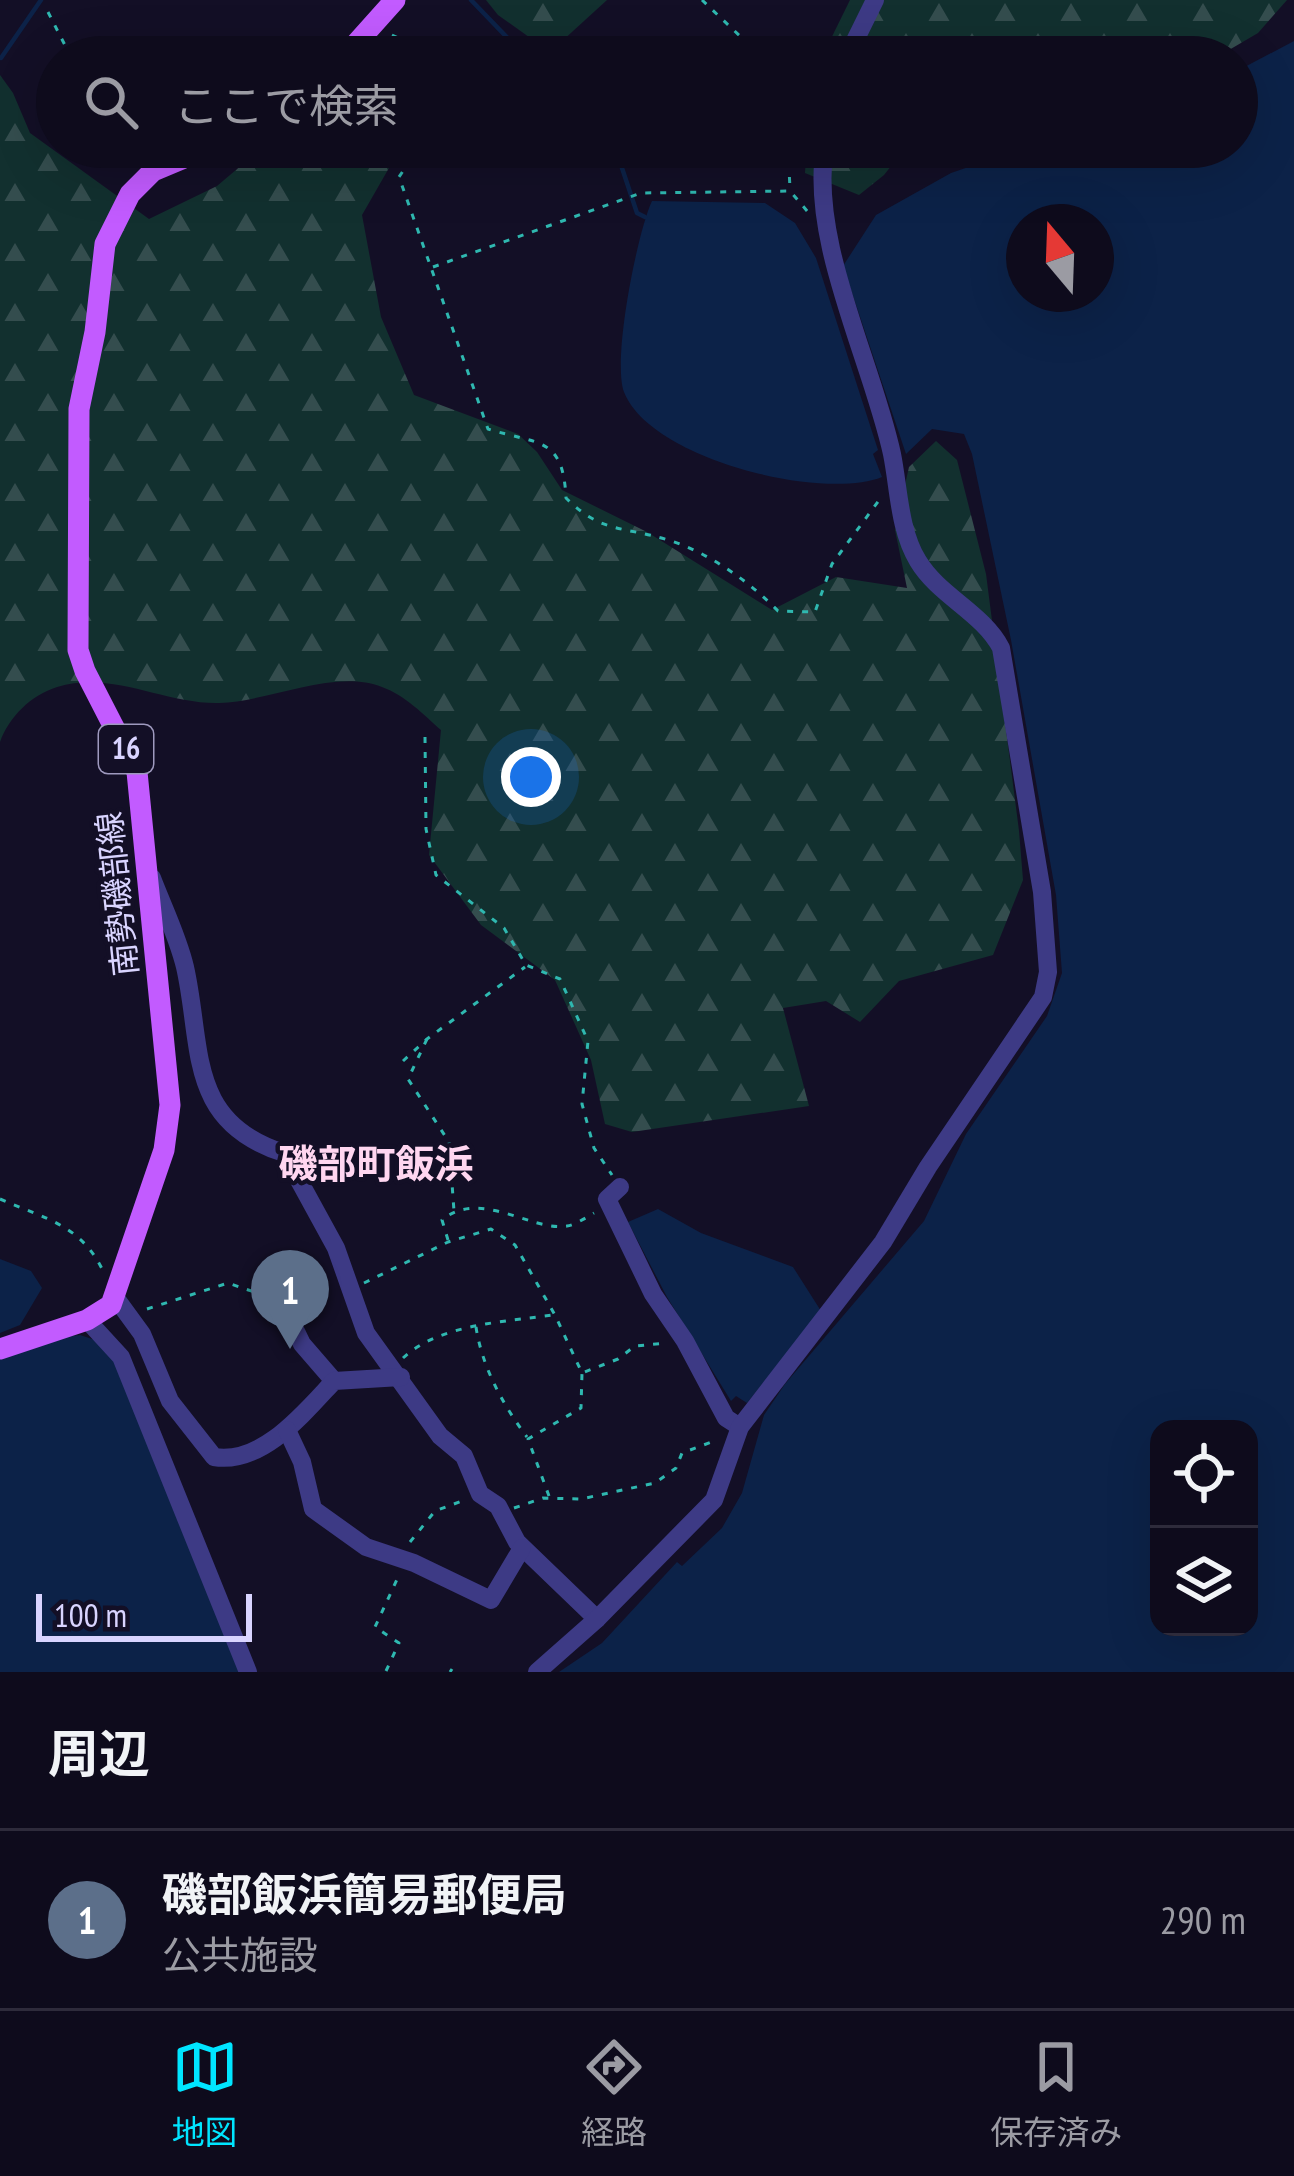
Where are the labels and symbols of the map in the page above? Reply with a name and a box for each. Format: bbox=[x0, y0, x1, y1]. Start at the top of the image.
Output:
north arrow bbox=[1006, 204, 1114, 312]
road number: 16 bbox=[99, 725, 153, 773]
your location bbox=[501, 747, 561, 807]
street label: 南勢磯部線 bbox=[86, 810, 147, 978]
district label: 磯部町飯浜 bbox=[278, 1138, 474, 1189]
pin: 1 bbox=[251, 1250, 329, 1349]
scale bar bbox=[36, 1588, 252, 1641]

